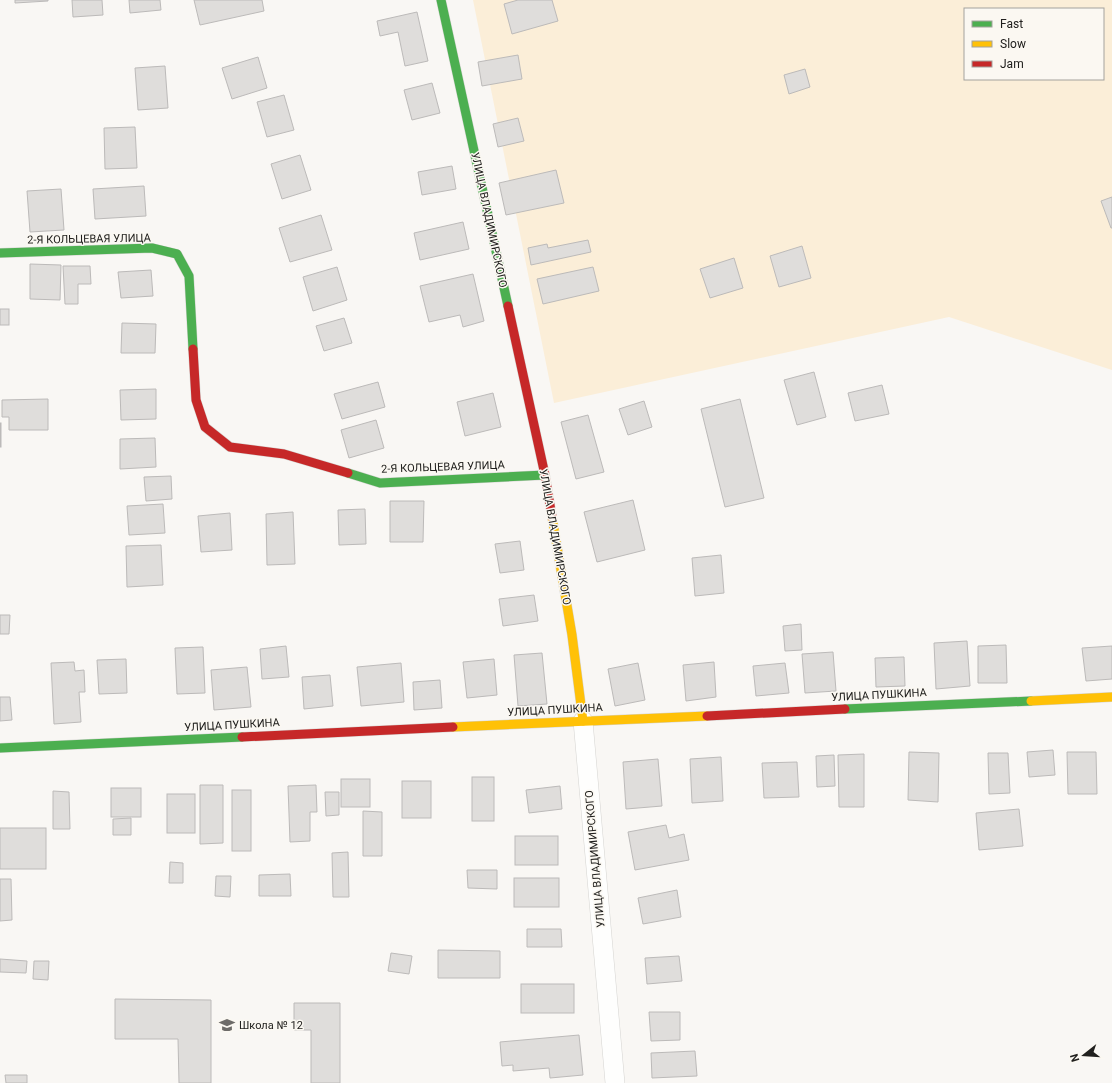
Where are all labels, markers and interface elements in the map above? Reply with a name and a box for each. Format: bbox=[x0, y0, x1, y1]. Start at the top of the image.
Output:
legend bbox=[964, 8, 1104, 80]
text: Fast bbox=[1000, 17, 1023, 31]
text: Slow bbox=[1000, 37, 1026, 51]
text: Jam bbox=[1000, 57, 1024, 71]
street label: УЛИЦА ВЛАДИМИРСКОГО bbox=[468, 151, 510, 289]
street label: 2-Я КОЛЬЦЕВАЯ УЛИЦА bbox=[27, 231, 152, 247]
street label: 2-Я КОЛЬЦЕВАЯ УЛИЦА bbox=[381, 458, 506, 476]
street label: УЛИЦА ВЛАДИМИРСКОГО bbox=[537, 468, 573, 606]
street label: УЛИЦА ПУШКИНА bbox=[831, 686, 928, 704]
street label: УЛИЦА ПУШКИНА bbox=[507, 701, 604, 719]
street label: УЛИЦА ПУШКИНА bbox=[184, 716, 281, 734]
street label: УЛИЦА ВЛАДИМИРСКОГО bbox=[583, 790, 607, 928]
school or university icon: Школа № 12 bbox=[218, 1016, 236, 1034]
place label: Школа № 12 bbox=[239, 1019, 303, 1032]
north arrow bbox=[1064, 1035, 1104, 1075]
text: N bbox=[1067, 1052, 1082, 1063]

